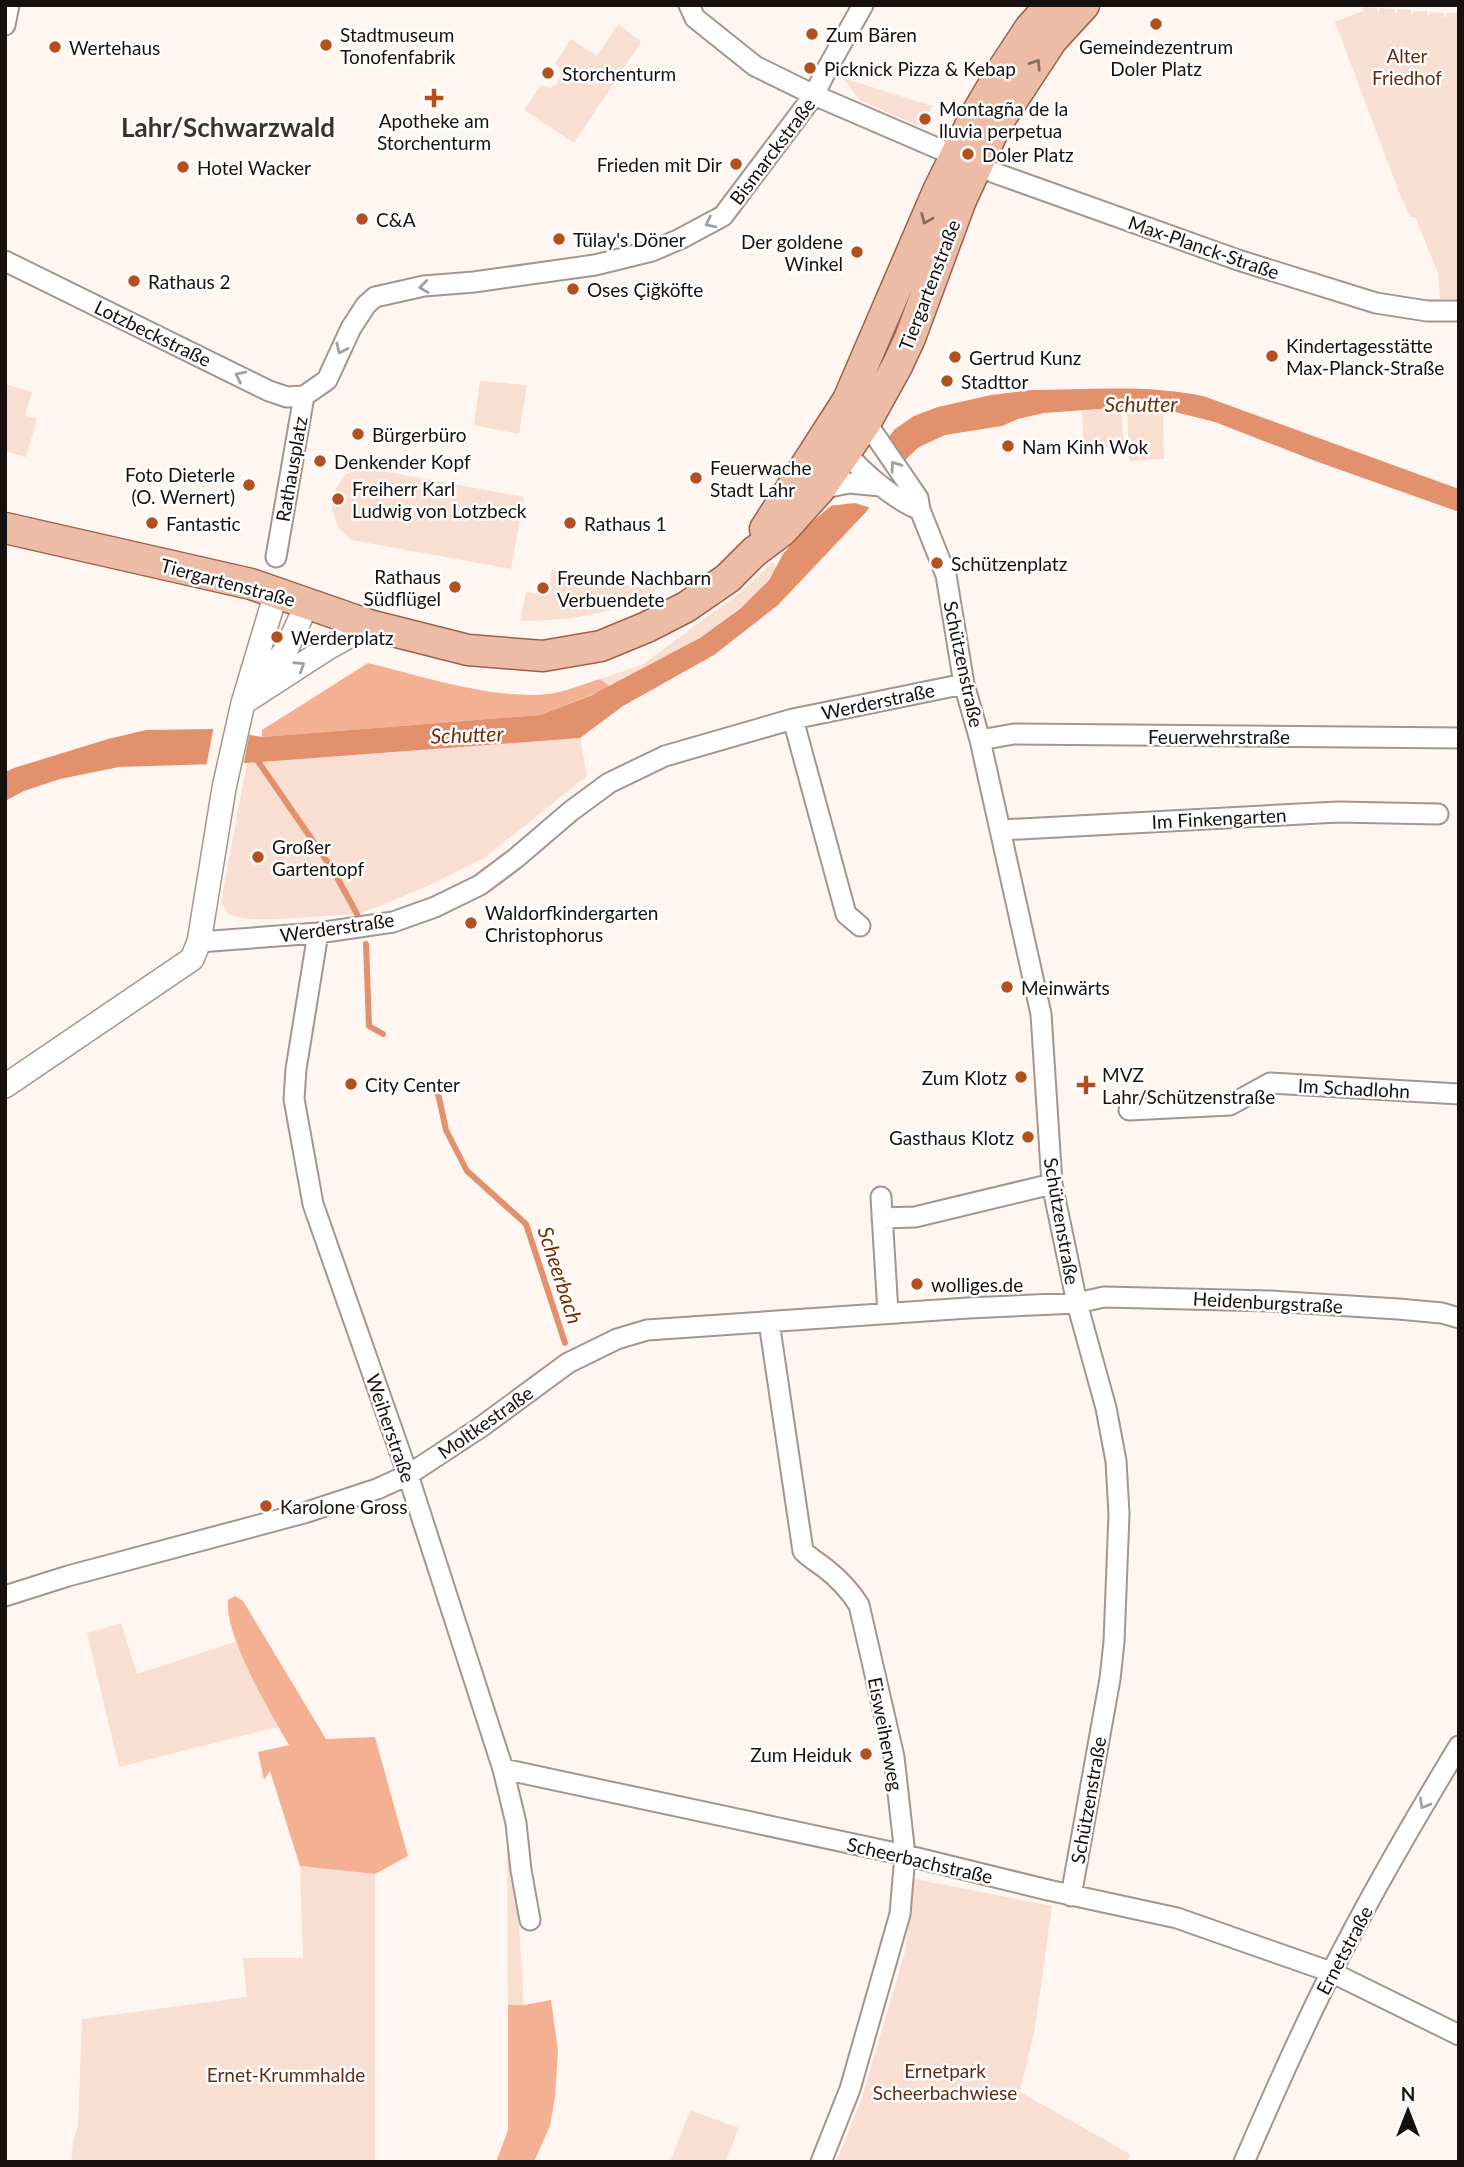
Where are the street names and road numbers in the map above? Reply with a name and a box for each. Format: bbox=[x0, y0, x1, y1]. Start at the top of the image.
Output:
street label: Bismarckstraße bbox=[724, 93, 820, 209]
street label: Max-Planck-Straße bbox=[1125, 210, 1283, 284]
street label: Tiergartenstraße bbox=[893, 216, 965, 354]
street label: Lotzbeckstraße bbox=[91, 295, 215, 371]
street label: Rathausplatz bbox=[270, 415, 312, 523]
street label: Tiergartenstraße bbox=[158, 553, 298, 611]
street label: Schützenstraße bbox=[939, 599, 989, 729]
street label: Werderstraße bbox=[819, 678, 937, 724]
street label: Feuerwehrstraße bbox=[1148, 725, 1290, 748]
street label: Im Finkengarten bbox=[1151, 803, 1287, 833]
street label: Werderstraße bbox=[278, 908, 396, 946]
street label: Im Schadlohn bbox=[1297, 1074, 1411, 1102]
street label: Schützenstraße bbox=[1040, 1156, 1084, 1286]
street label: Heidenburgstraße bbox=[1192, 1287, 1344, 1317]
street label: Weiherstraße bbox=[362, 1371, 420, 1485]
street label: Moltkestraße bbox=[433, 1381, 537, 1463]
street label: Eisweiherweg bbox=[864, 1675, 908, 1793]
street label: Schützenstraße bbox=[1066, 1735, 1110, 1865]
street label: Scheerbachstraße bbox=[845, 1832, 995, 1888]
street label: Ernetstraße bbox=[1311, 1902, 1377, 1998]

